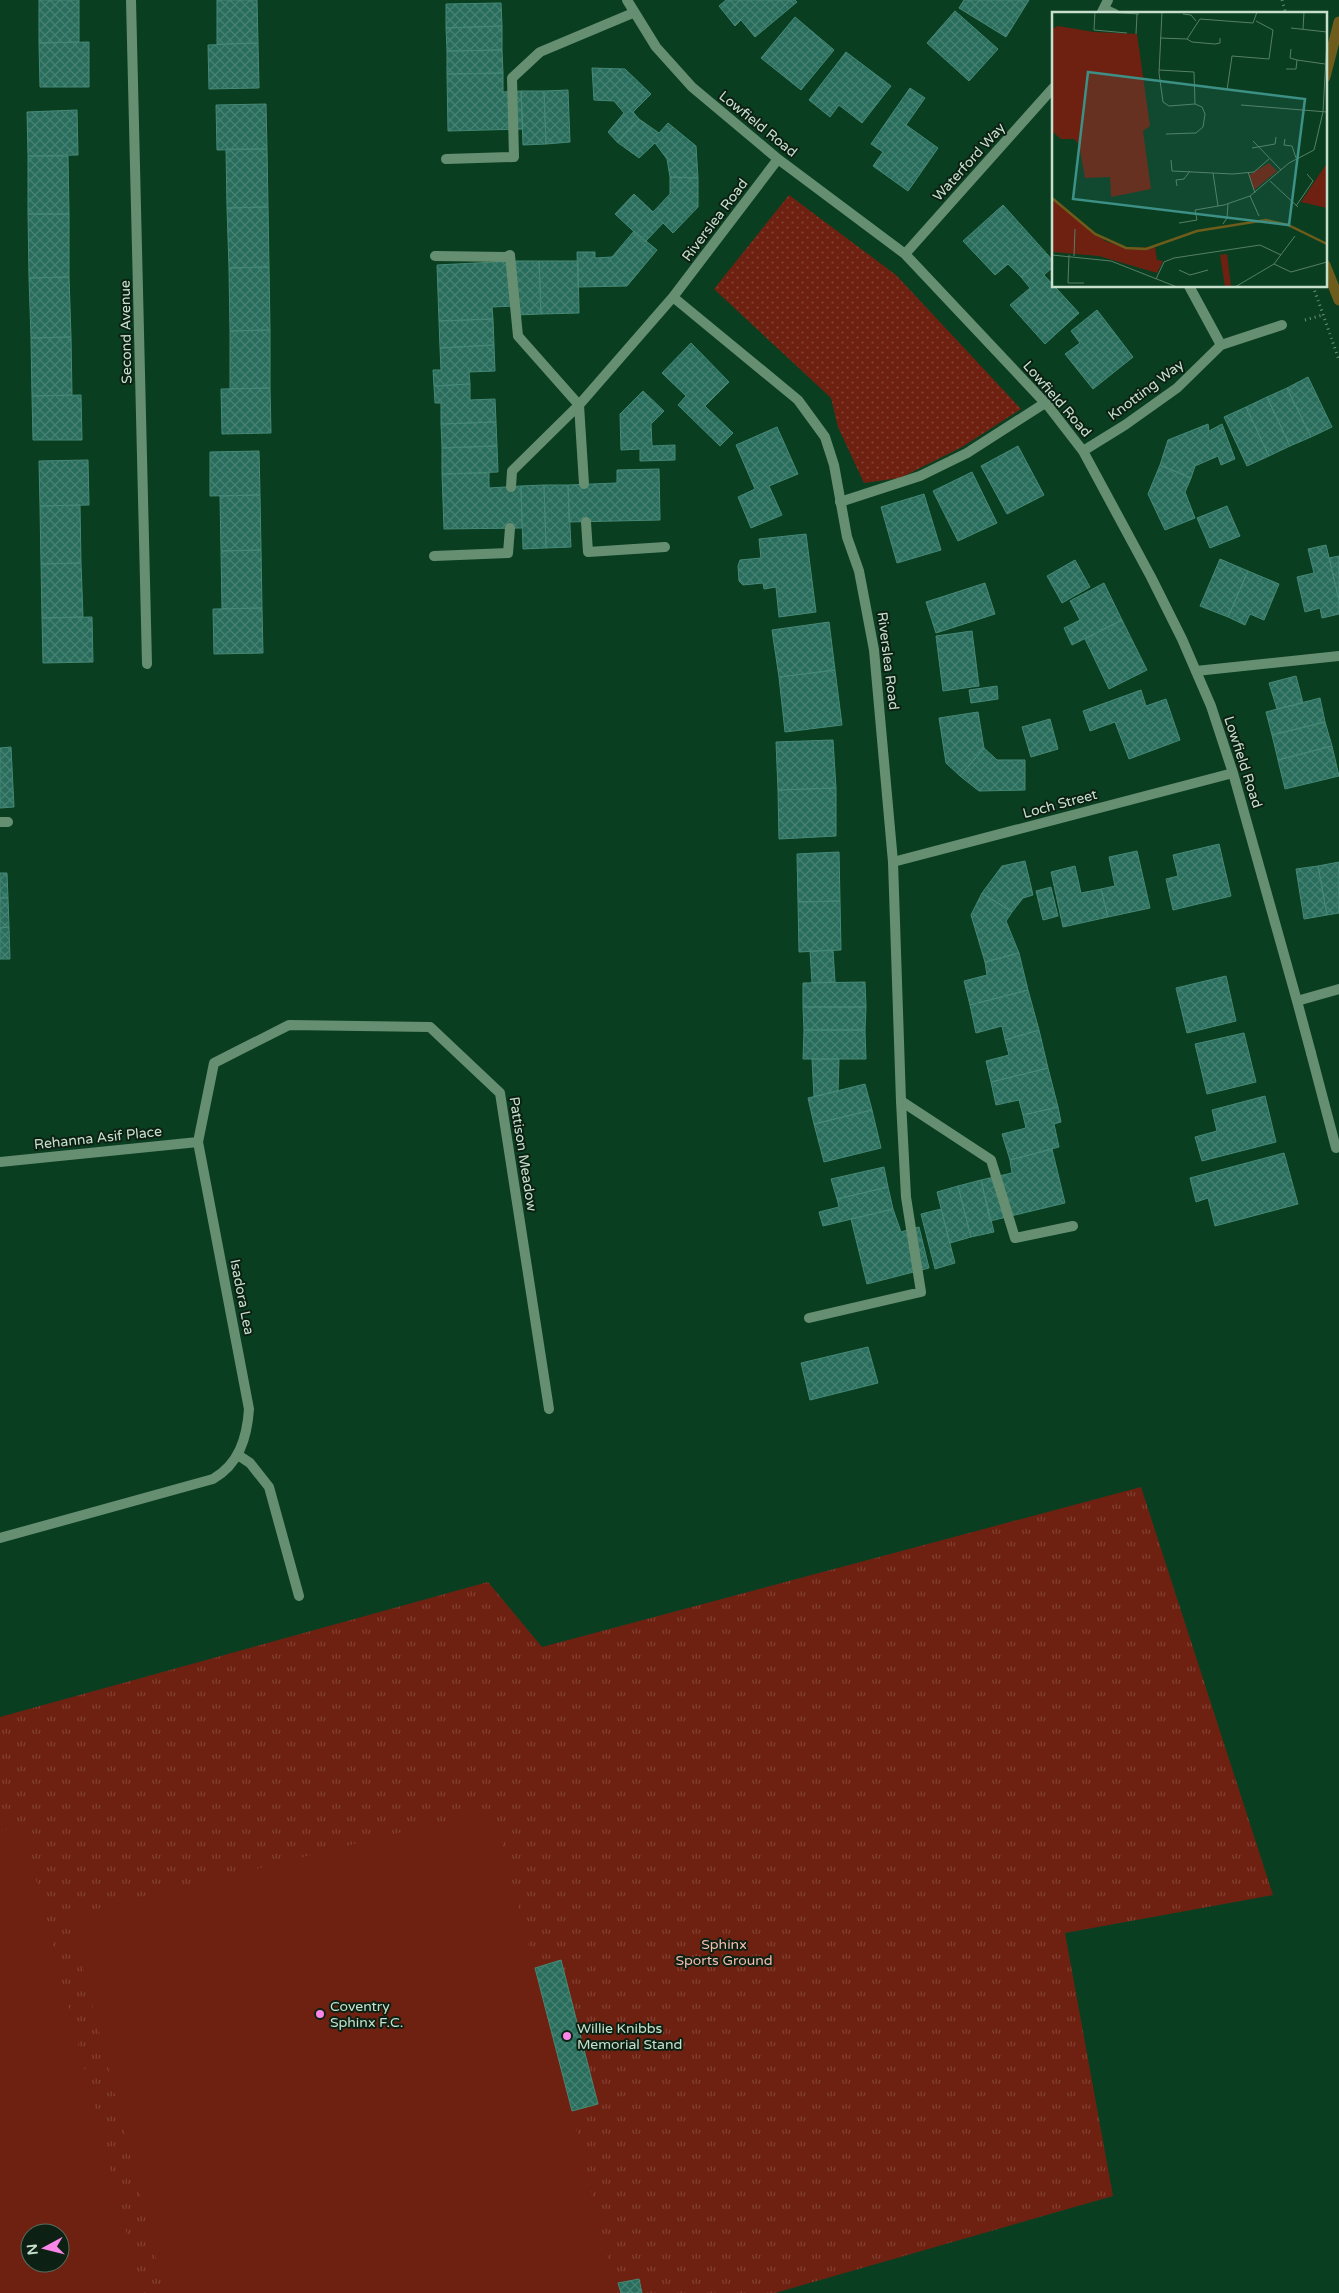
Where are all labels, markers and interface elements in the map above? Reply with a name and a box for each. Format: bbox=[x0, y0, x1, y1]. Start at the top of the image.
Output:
inset map bbox=[1052, 12, 1326, 288]
street label: Lowfield Road bbox=[716, 87, 800, 161]
street label: Waterford Way bbox=[929, 119, 1009, 205]
street label: Riverslea Road bbox=[678, 175, 752, 265]
street label: Second Avenue bbox=[117, 280, 135, 384]
street label: Knotting Way bbox=[1105, 356, 1188, 424]
street label: Lowfield Road bbox=[1019, 357, 1095, 441]
street label: Riverslea Road bbox=[874, 611, 902, 711]
street label: Lowfield Road bbox=[1220, 714, 1266, 810]
street label: Loch Street bbox=[1021, 786, 1100, 822]
street label: Pattison Meadow bbox=[506, 1095, 540, 1213]
street label: Rehanna Asif Place bbox=[33, 1123, 163, 1153]
street label: Isadora Lea bbox=[226, 1258, 258, 1336]
park label: Sphinx Sports Ground bbox=[675, 1936, 773, 1969]
place label: Coventry Sphinx F.C. bbox=[330, 1998, 403, 2031]
marker: Coventry Sphinx F.C. bbox=[314, 2008, 326, 2020]
place label: Willie Knibbs Memorial Stand bbox=[577, 2020, 682, 2053]
marker: Willie Knibbs Memorial Stand bbox=[561, 2030, 573, 2042]
north arrow bbox=[20, 2223, 70, 2273]
text: N bbox=[23, 2243, 42, 2256]

